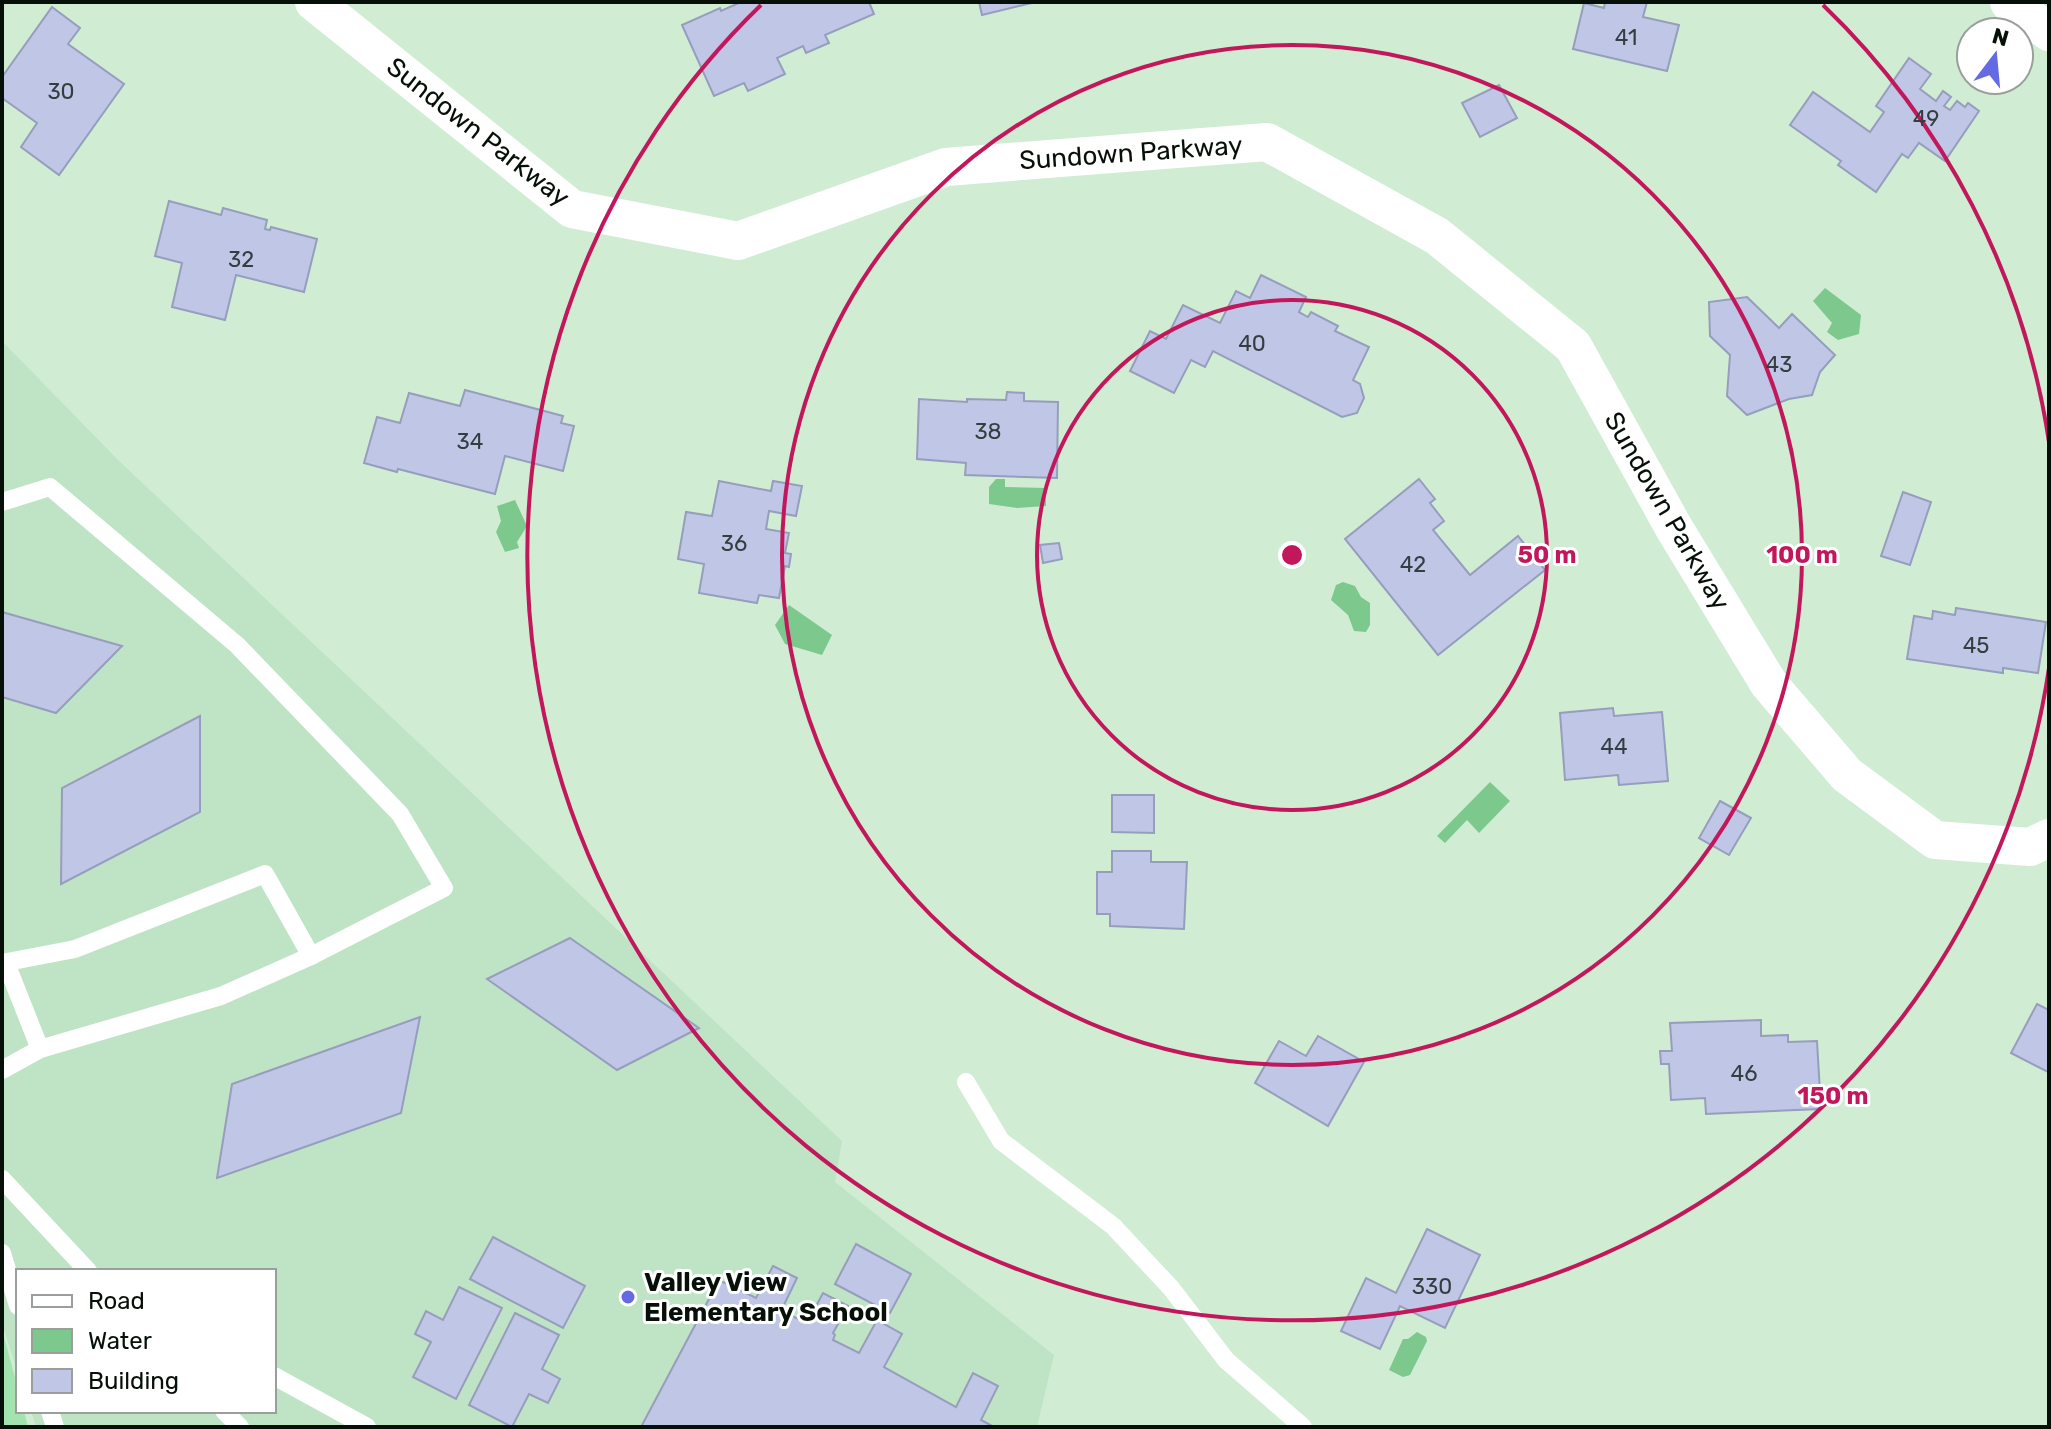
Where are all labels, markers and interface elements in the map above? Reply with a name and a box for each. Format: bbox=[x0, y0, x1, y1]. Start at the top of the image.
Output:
north arrow bbox=[1955, 16, 2035, 96]
text: N bbox=[1989, 22, 2012, 52]
house number: 41 bbox=[1615, 24, 1637, 51]
street label: Sundown Parkway bbox=[380, 51, 576, 213]
house number: 30 bbox=[47, 78, 75, 105]
house number: 49 bbox=[1913, 105, 1939, 132]
street label: Sundown Parkway bbox=[1018, 130, 1244, 176]
house number: 32 bbox=[228, 246, 254, 273]
house number: 40 bbox=[1238, 330, 1266, 357]
house number: 43 bbox=[1766, 351, 1792, 378]
street label: Sundown Parkway bbox=[1598, 406, 1736, 616]
house number: 38 bbox=[974, 418, 1002, 445]
house number: 34 bbox=[457, 428, 483, 455]
house number: 36 bbox=[721, 530, 747, 557]
centre of rings bbox=[1278, 541, 1306, 569]
text: 50 m bbox=[1518, 541, 1576, 569]
text: 100 m bbox=[1766, 541, 1838, 569]
house number: 42 bbox=[1400, 551, 1426, 578]
house number: 45 bbox=[1963, 632, 1989, 659]
house number: 44 bbox=[1600, 733, 1628, 760]
house number: 46 bbox=[1731, 1060, 1757, 1087]
text: 150 m bbox=[1798, 1082, 1868, 1110]
place label: Valley View Elementary School bbox=[644, 1267, 888, 1328]
legend bbox=[16, 1269, 276, 1413]
house number: 330 bbox=[1412, 1273, 1452, 1300]
text: Road bbox=[88, 1287, 145, 1315]
marker: Valley View Elementary School bbox=[619, 1288, 637, 1306]
text: Water bbox=[88, 1327, 152, 1355]
text: Building bbox=[88, 1367, 179, 1395]

